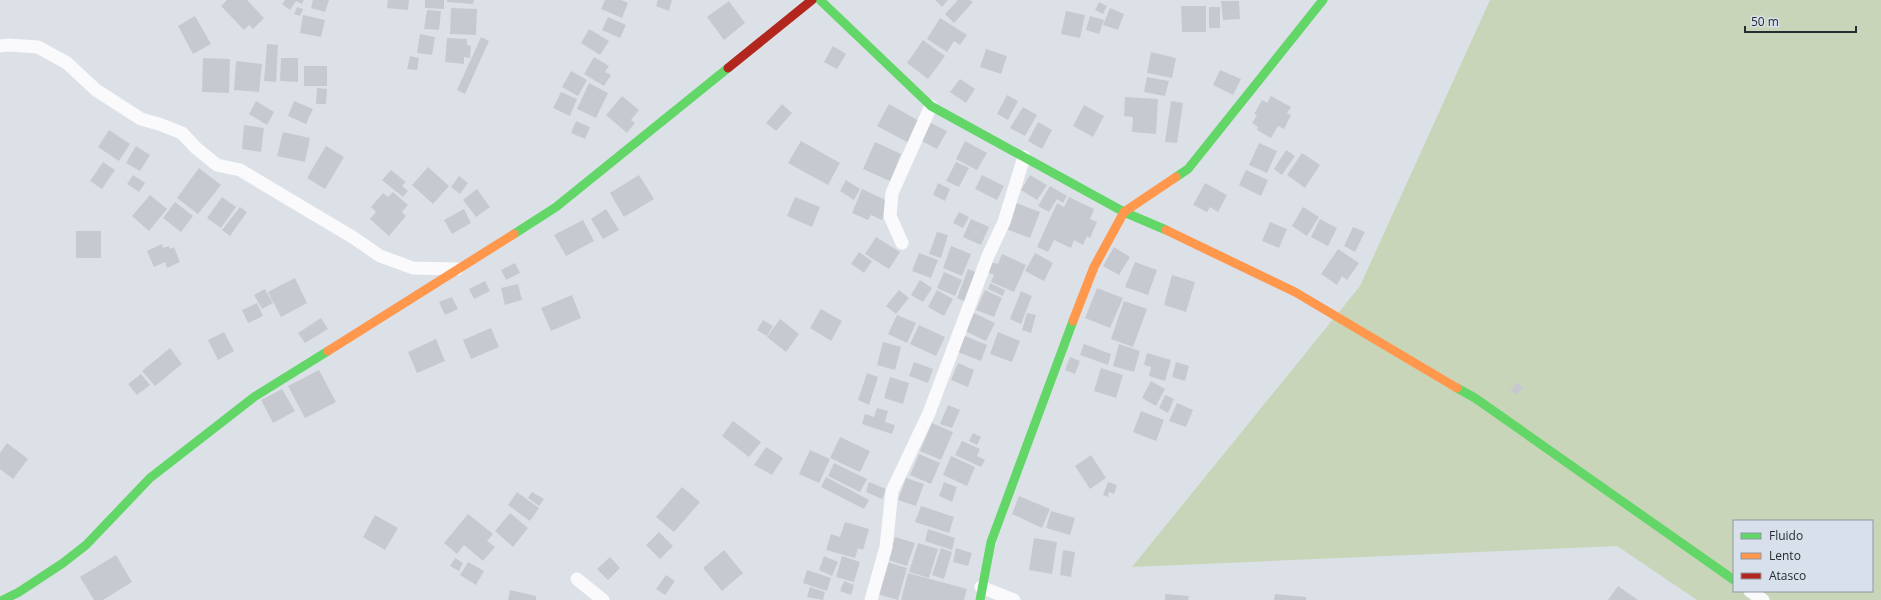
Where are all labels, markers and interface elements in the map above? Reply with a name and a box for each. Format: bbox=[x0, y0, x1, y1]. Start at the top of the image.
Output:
scale bar bbox=[1745, 8, 1856, 34]
text: 50 m bbox=[1751, 13, 1779, 30]
legend bbox=[1733, 520, 1873, 592]
text: Fluido bbox=[1769, 527, 1803, 544]
text: Lento bbox=[1769, 547, 1801, 564]
text: Atasco bbox=[1769, 567, 1806, 584]

